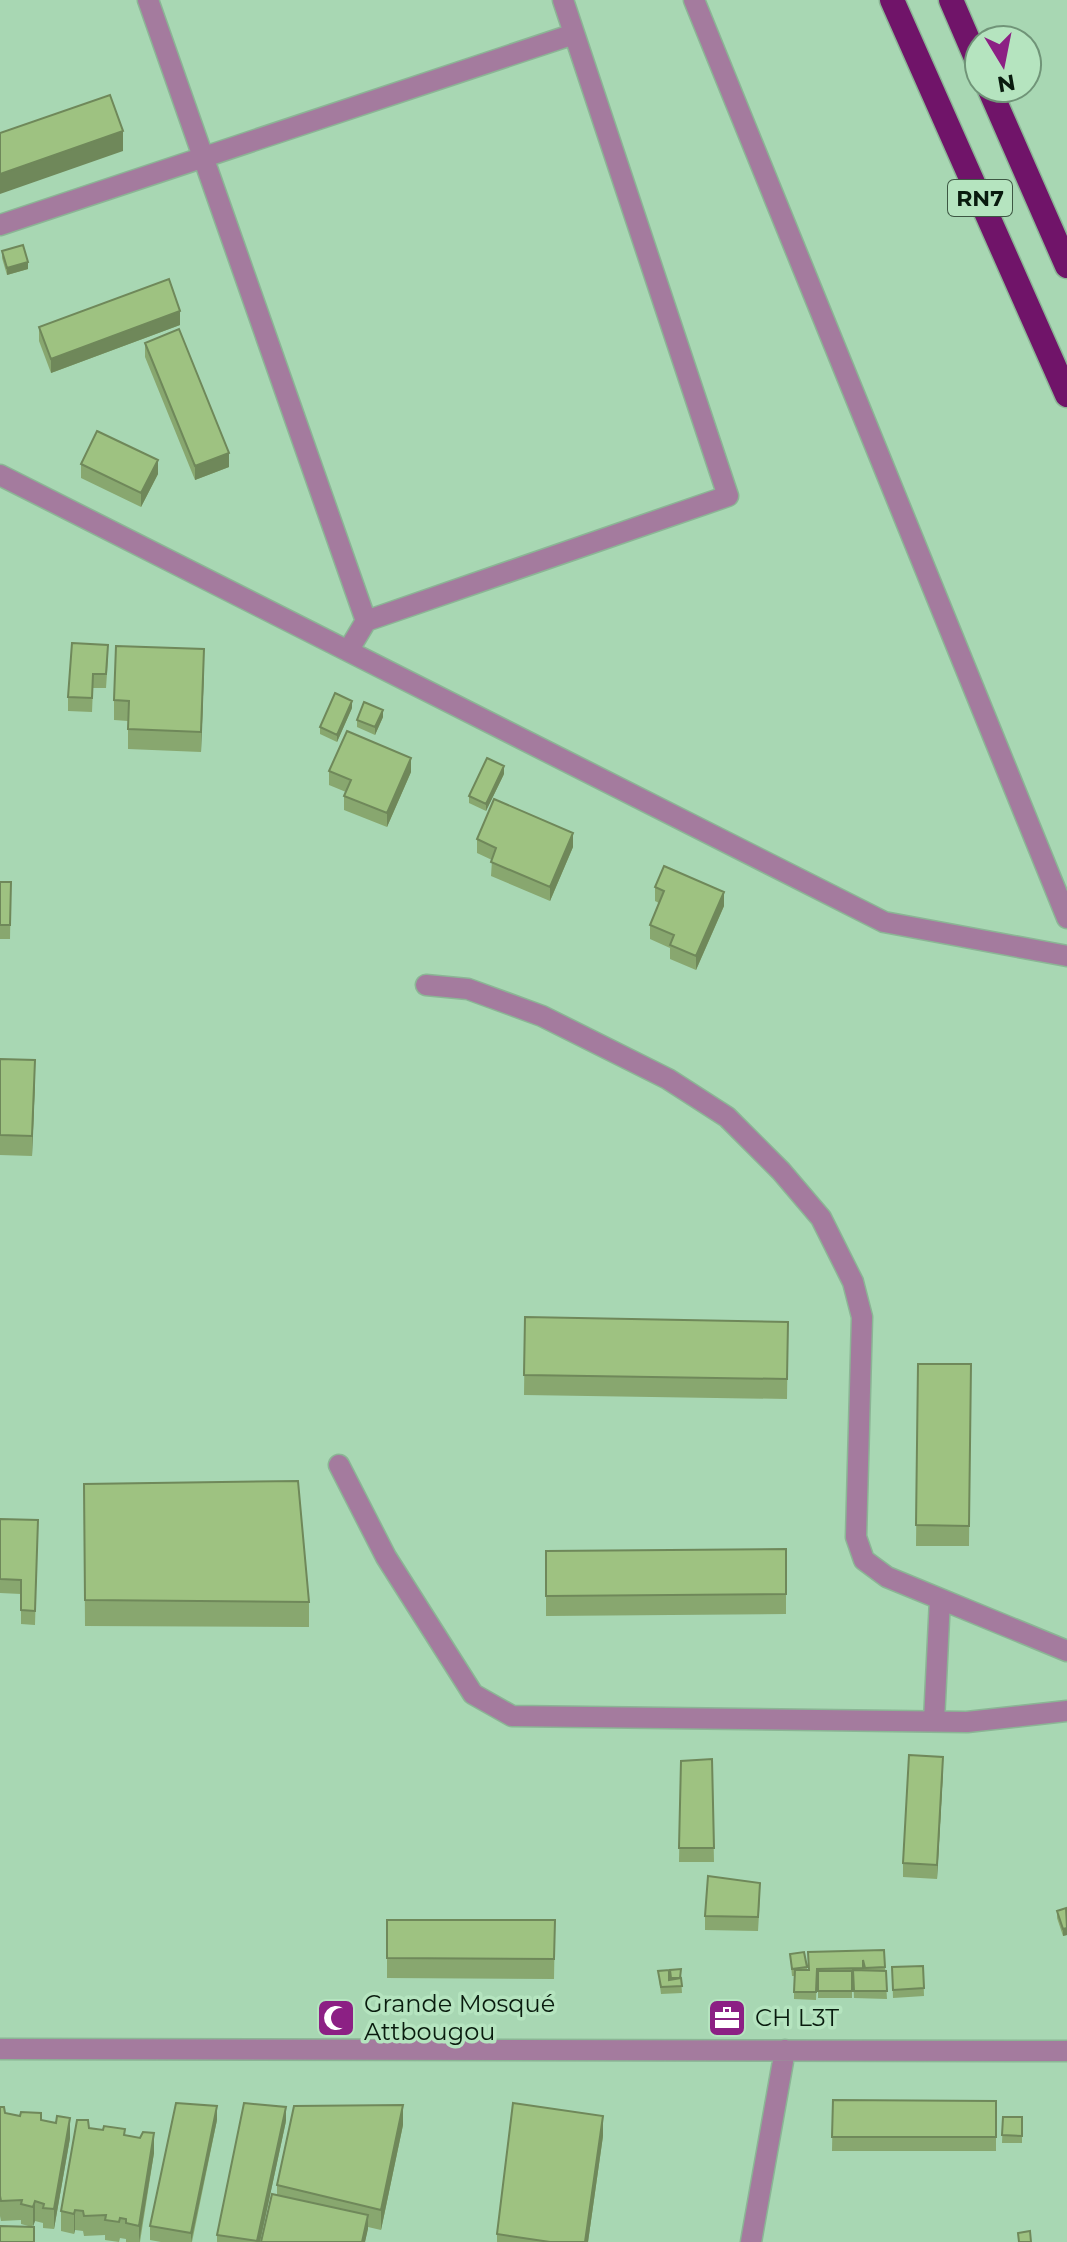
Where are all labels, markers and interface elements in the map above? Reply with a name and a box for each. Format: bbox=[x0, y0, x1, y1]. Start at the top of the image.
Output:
north arrow bbox=[963, 24, 1043, 104]
text: N bbox=[995, 68, 1017, 98]
road number: RN7 bbox=[948, 180, 1012, 216]
place label: Grande Mosqué Attbougou bbox=[364, 1989, 555, 2046]
mosque icon: Grande Mosqué Attbougou bbox=[315, 1997, 357, 2039]
office icon: CH L3T bbox=[706, 1997, 748, 2039]
place label: CH L3T bbox=[755, 2003, 839, 2032]

